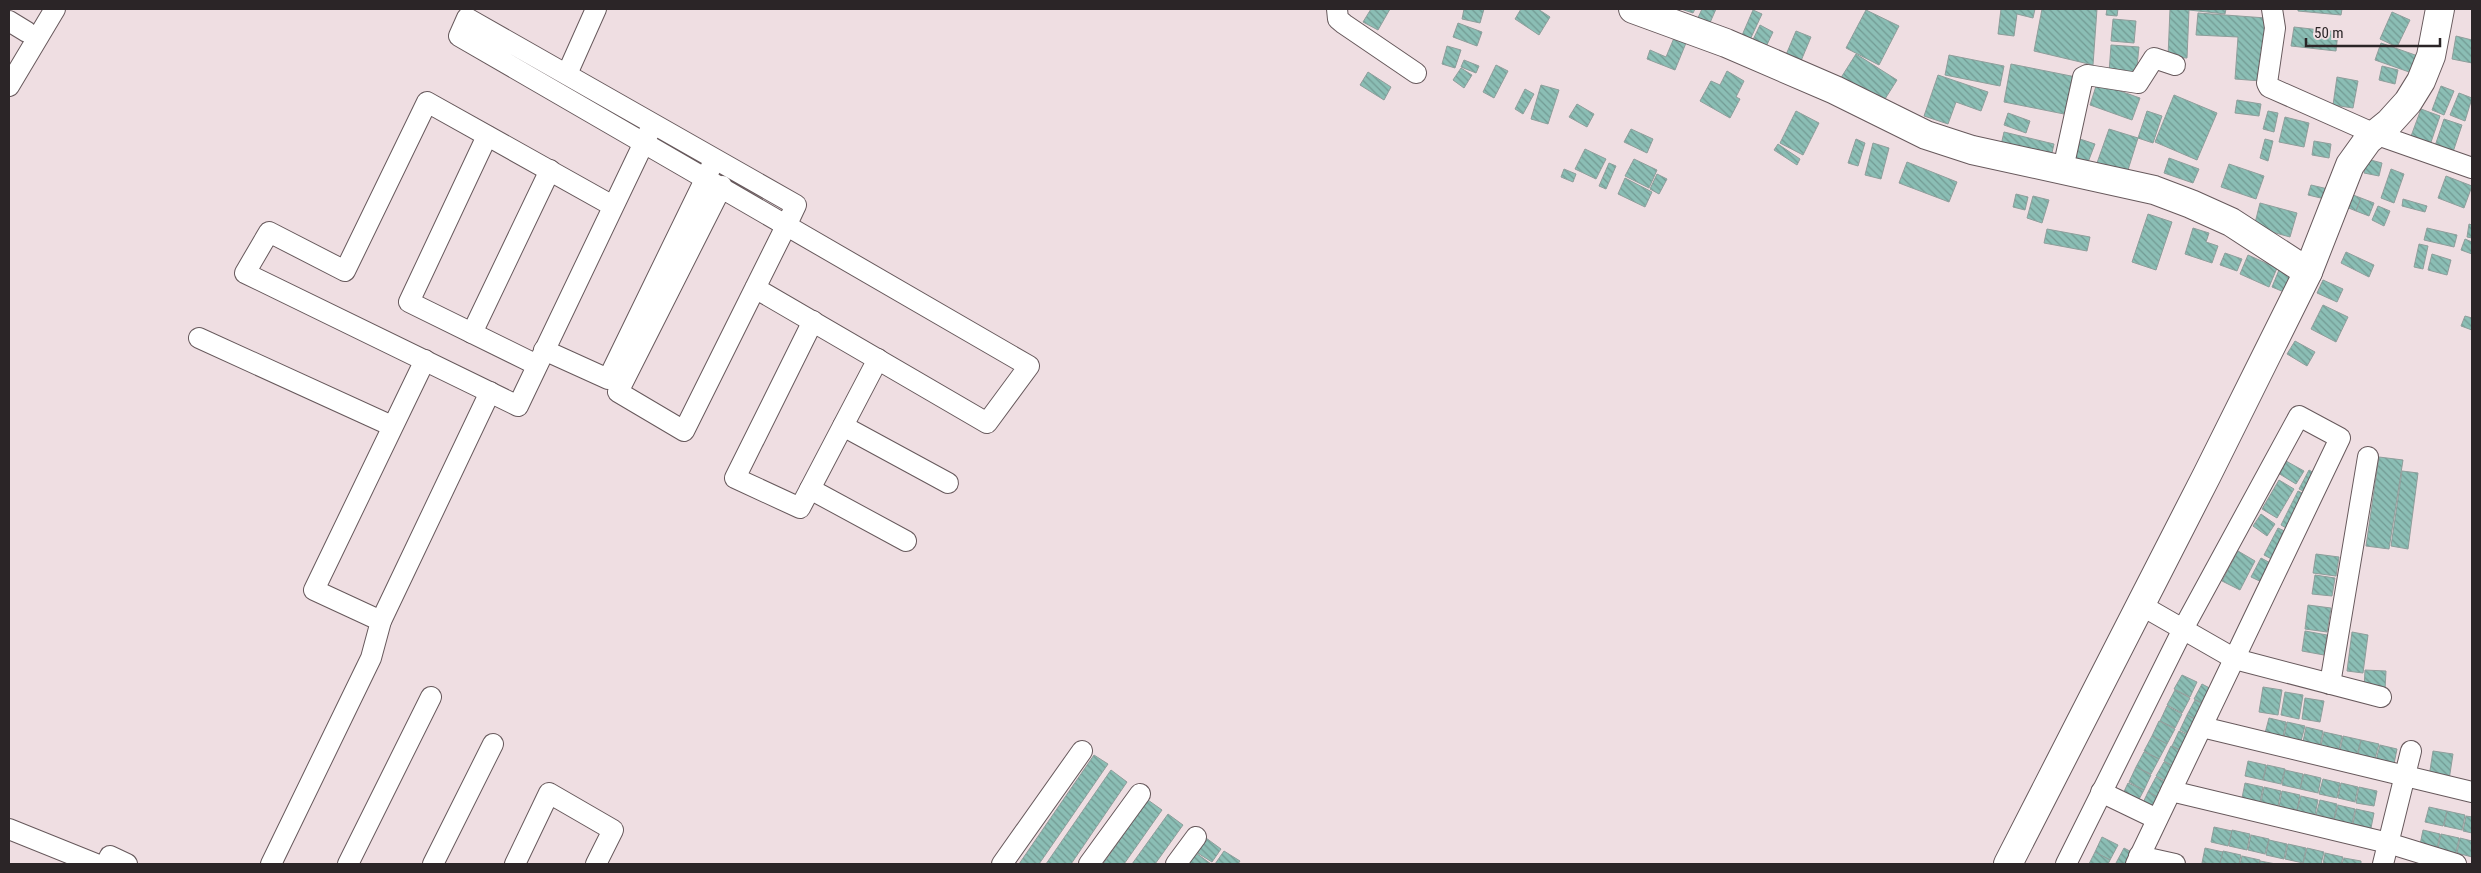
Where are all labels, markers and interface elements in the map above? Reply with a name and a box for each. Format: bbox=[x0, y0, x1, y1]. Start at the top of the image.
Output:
scale bar bbox=[2306, 15, 2440, 47]
text: 50 m bbox=[2314, 24, 2344, 42]

